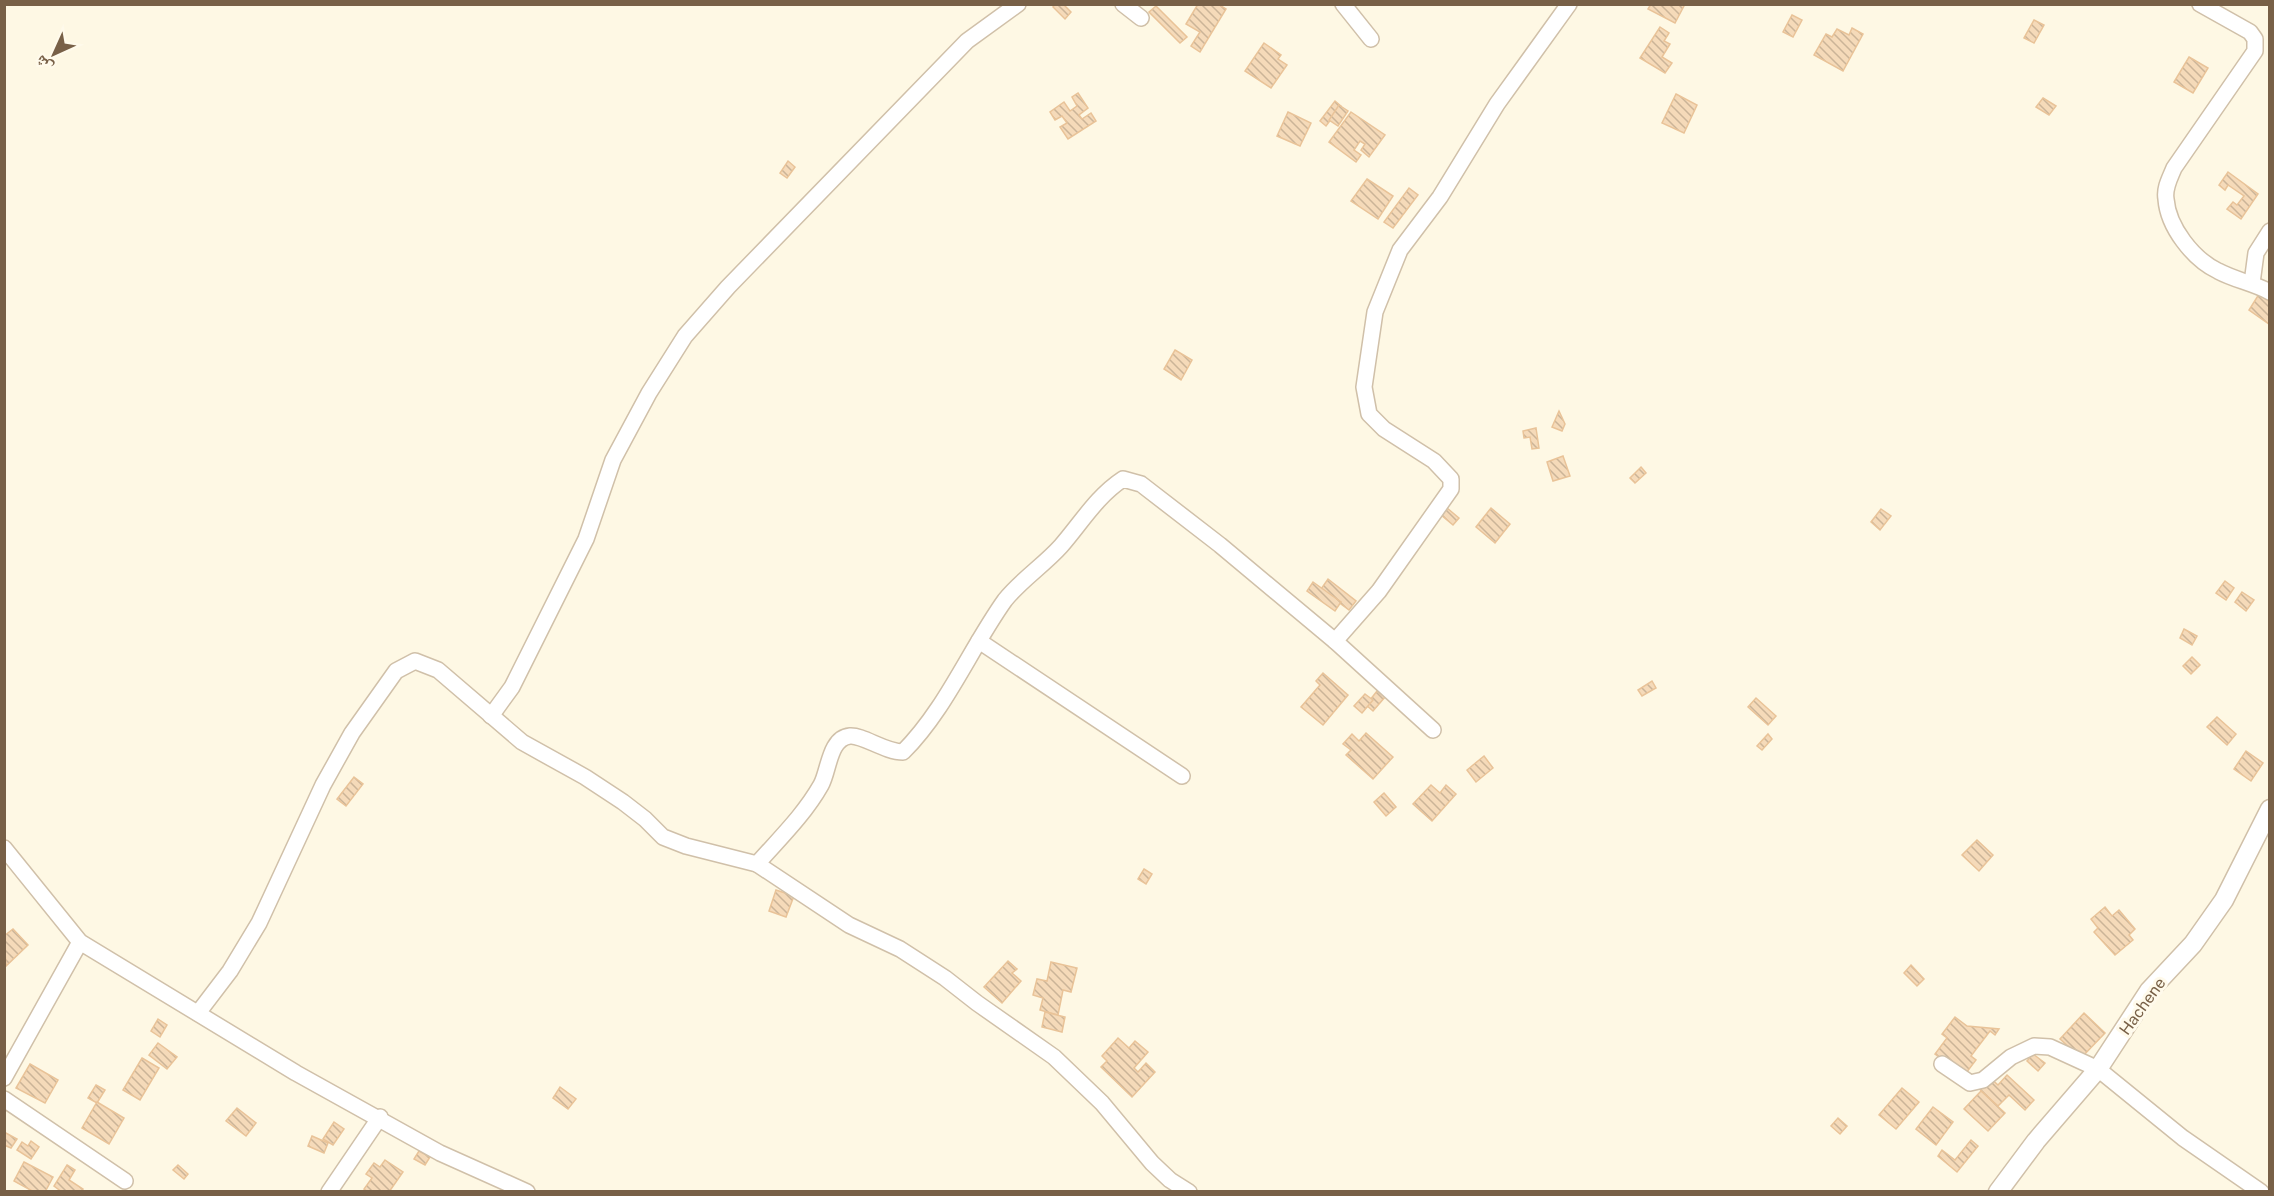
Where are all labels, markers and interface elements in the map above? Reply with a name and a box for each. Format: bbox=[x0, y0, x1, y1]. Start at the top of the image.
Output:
north arrow bbox=[24, 24, 84, 84]
text: ش bbox=[31, 52, 56, 77]
street label: Hachene bbox=[2115, 974, 2170, 1039]

